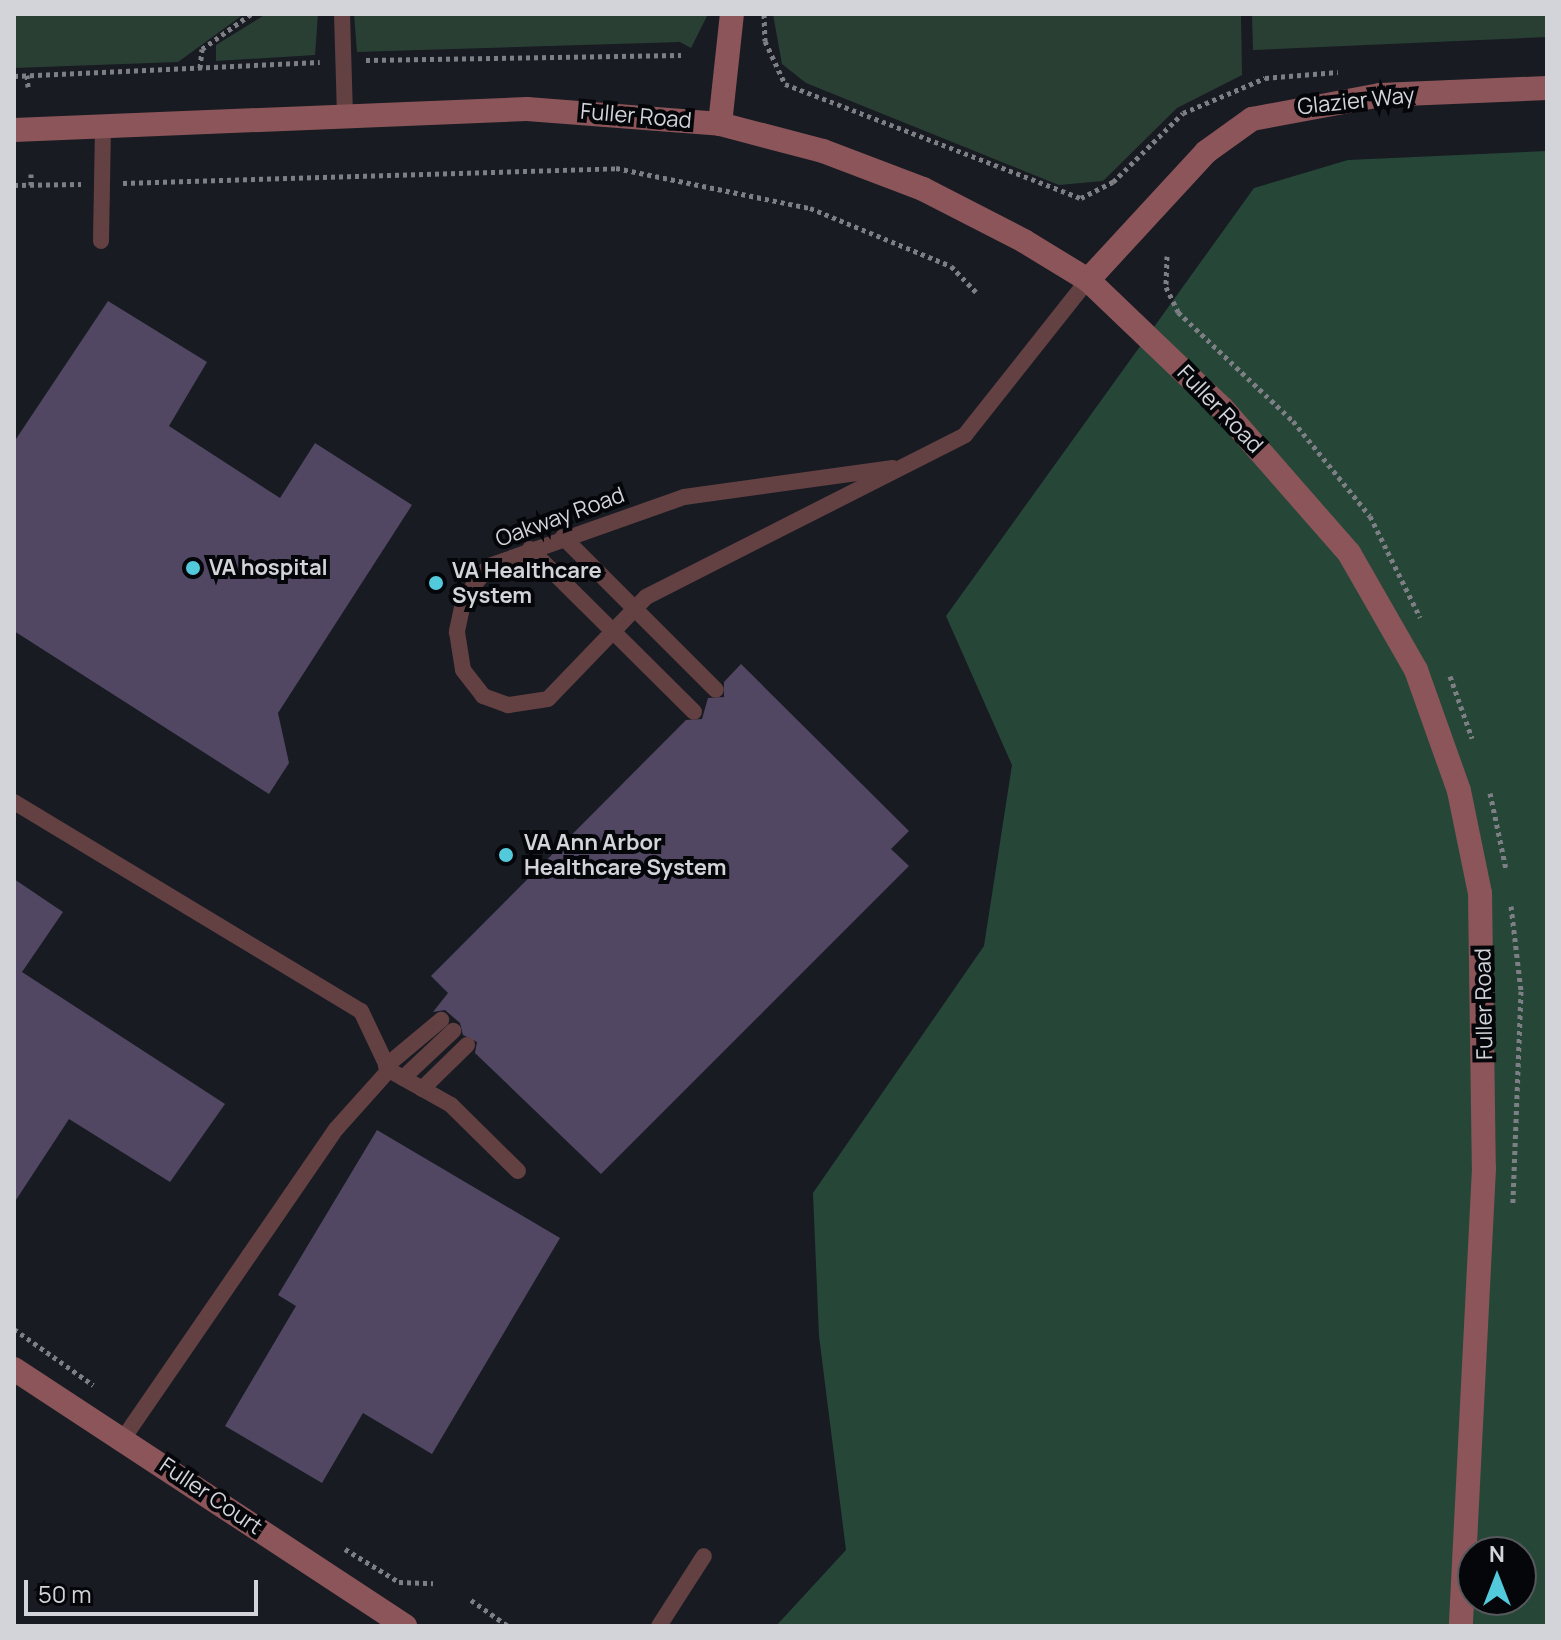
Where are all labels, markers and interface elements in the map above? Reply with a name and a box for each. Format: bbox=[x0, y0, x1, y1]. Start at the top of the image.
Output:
street label: Glazier Way bbox=[1296, 82, 1416, 120]
street label: Fuller Road bbox=[579, 98, 693, 134]
street label: Fuller Road bbox=[1172, 360, 1268, 458]
street label: Oakway Road bbox=[492, 482, 628, 552]
place label: VA hospital bbox=[209, 555, 328, 581]
place label: VA Healthcare System bbox=[452, 557, 602, 608]
marker: VA hospital bbox=[184, 559, 202, 577]
marker: VA Healthcare System bbox=[427, 574, 445, 592]
place label: VA Ann Arbor Healthcare System bbox=[524, 829, 726, 880]
marker: VA Ann Arbor Healthcare System bbox=[495, 844, 517, 866]
street label: Fuller Road bbox=[1470, 948, 1498, 1060]
street label: Fuller Court bbox=[155, 1452, 267, 1540]
north arrow bbox=[1457, 1536, 1537, 1616]
text: N bbox=[1489, 1539, 1505, 1569]
scale bar bbox=[28, 1564, 262, 1614]
text: 50 m bbox=[38, 1577, 92, 1610]

